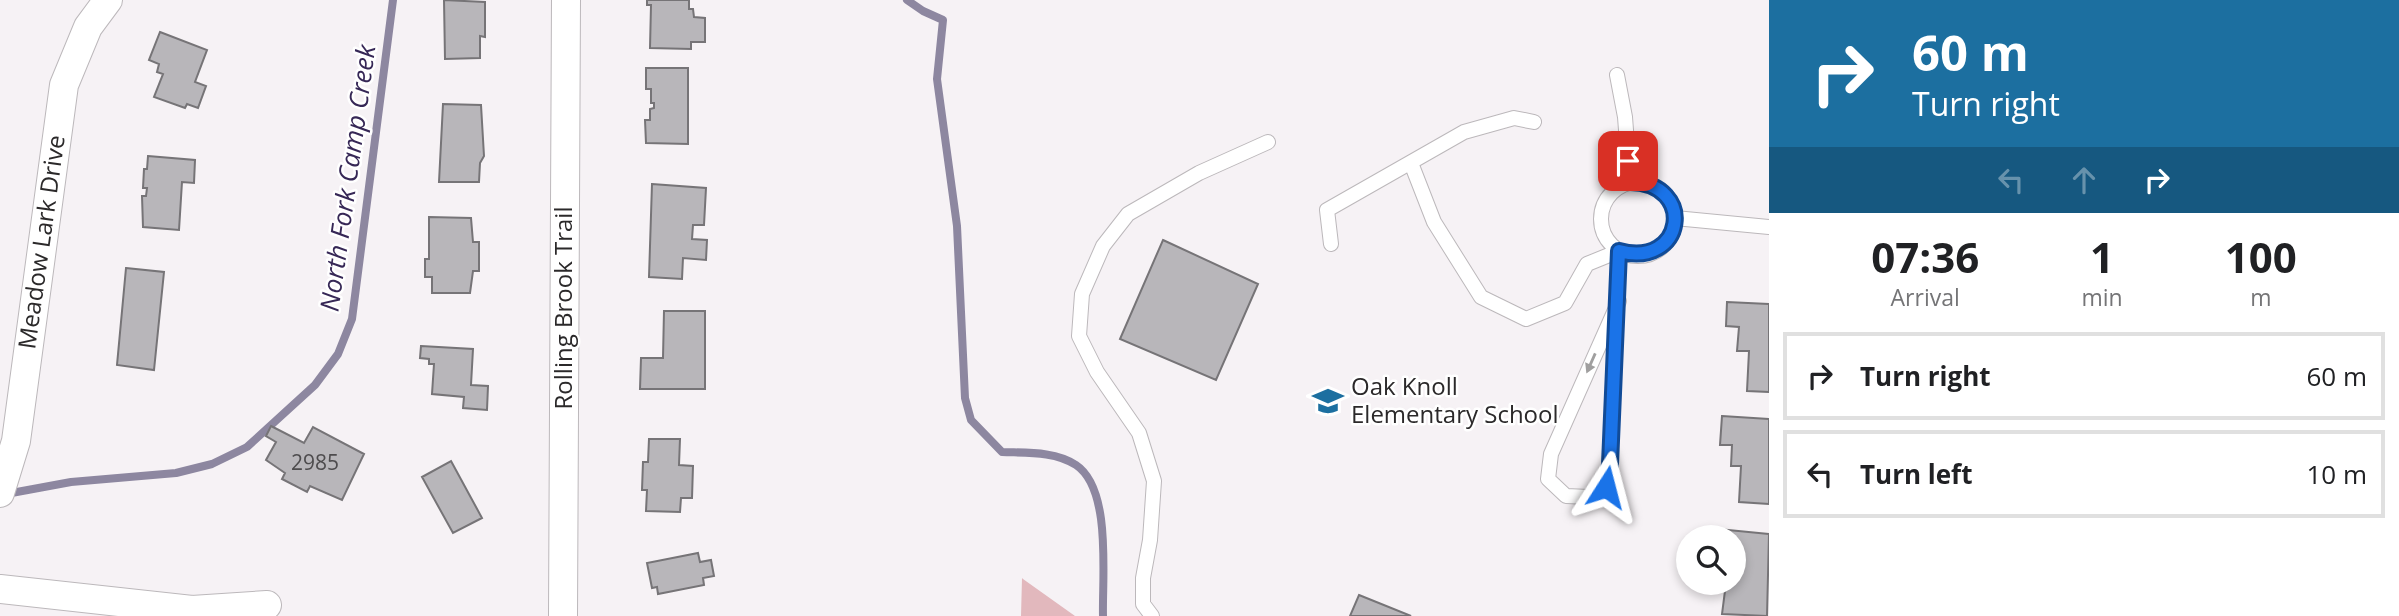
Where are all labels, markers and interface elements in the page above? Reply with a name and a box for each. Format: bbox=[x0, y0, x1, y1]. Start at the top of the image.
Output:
text: 60 m bbox=[1912, 19, 2029, 85]
icon: right bbox=[1797, 28, 1888, 119]
water label: North Fork Camp Creek bbox=[310, 41, 384, 314]
text: Turn right bbox=[1912, 82, 2060, 125]
pin bbox=[1598, 131, 1658, 191]
street label: Meadow Lark Drive bbox=[9, 133, 72, 351]
icon: arrive bbox=[1609, 142, 1647, 180]
icon: left bbox=[1992, 161, 2030, 199]
icon: ahead bbox=[2065, 161, 2103, 199]
icon: right bbox=[2138, 161, 2176, 199]
street label: Rolling Brook Trail bbox=[546, 207, 579, 409]
text: 07:36 bbox=[1871, 228, 1979, 285]
text: 1 bbox=[2090, 228, 2114, 285]
text: 100 bbox=[2225, 228, 2297, 285]
text: Arrival bbox=[1891, 281, 1960, 313]
text: min bbox=[2081, 281, 2123, 313]
text: m bbox=[2250, 281, 2271, 313]
one-way arrow bbox=[1585, 353, 1597, 373]
icon: right bbox=[1801, 357, 1839, 395]
text: Turn right bbox=[1860, 358, 1991, 394]
text: 60 m bbox=[2306, 358, 2367, 394]
place label: Oak Knoll Elementary School bbox=[1351, 369, 1559, 430]
school or university icon: Oak Knoll Elementary School bbox=[1311, 384, 1345, 418]
house number: 2985 bbox=[291, 448, 339, 476]
position arrow bbox=[1569, 450, 1643, 524]
icon: left bbox=[1801, 455, 1839, 493]
text: Turn left bbox=[1860, 456, 1972, 492]
text: 10 m bbox=[2306, 456, 2367, 492]
map controls bbox=[1676, 525, 1746, 595]
button: search bbox=[1676, 525, 1746, 595]

